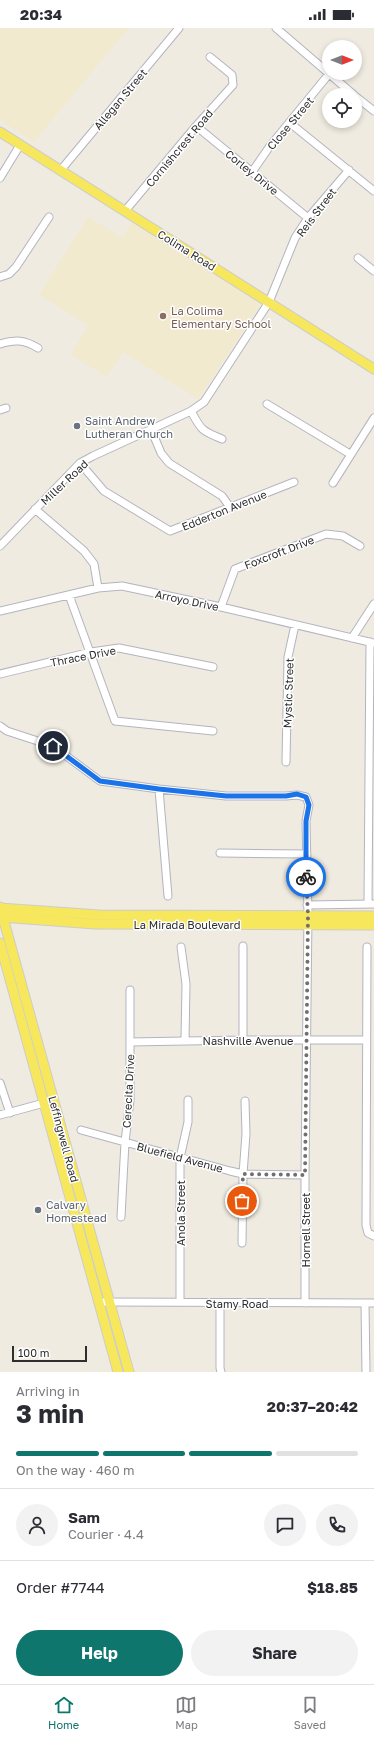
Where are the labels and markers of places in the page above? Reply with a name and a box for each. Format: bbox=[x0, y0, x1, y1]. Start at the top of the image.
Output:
place label: La Colima Elementary School bbox=[171, 304, 271, 330]
marker: La Colima Elementary School bbox=[158, 311, 168, 321]
place label: Saint Andrew Lutheran Church bbox=[85, 414, 173, 440]
marker: Saint Andrew Lutheran Church bbox=[72, 421, 82, 431]
pin bbox=[36, 729, 70, 763]
pin bbox=[225, 1184, 259, 1218]
place label: Calvary Homestead bbox=[46, 1198, 107, 1224]
marker: Calvary Homestead bbox=[33, 1205, 43, 1215]

